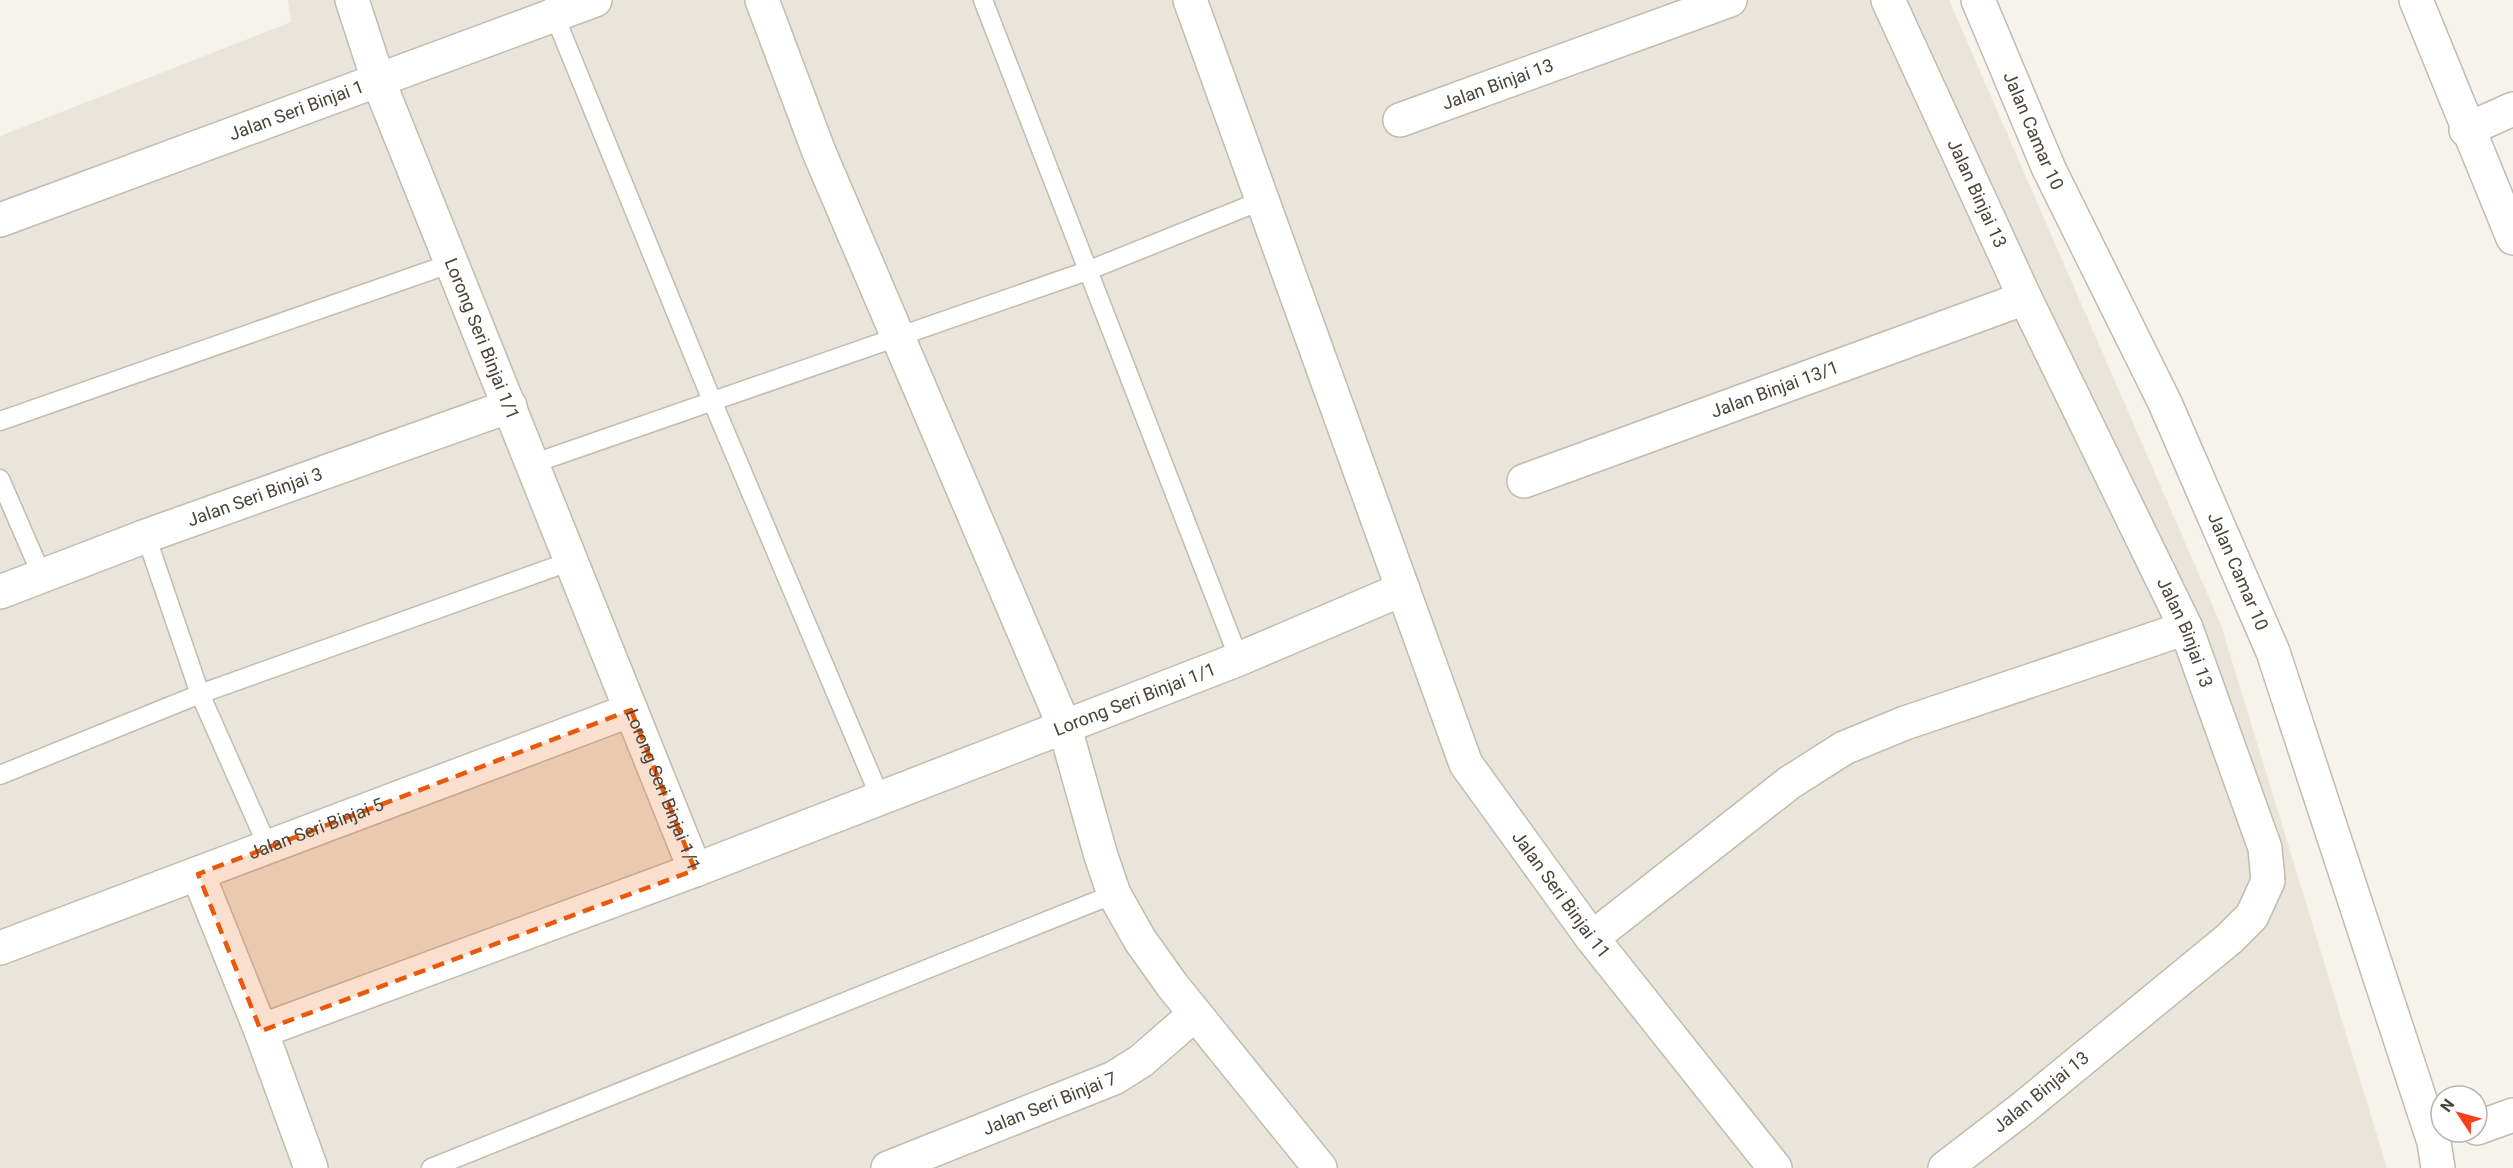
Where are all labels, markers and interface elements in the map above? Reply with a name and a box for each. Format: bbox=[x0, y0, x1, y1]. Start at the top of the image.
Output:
street label: Jalan Binjai 13 bbox=[1439, 54, 1556, 114]
street label: Jalan Camar 10 bbox=[1999, 68, 2069, 193]
street label: Jalan Seri Binjai 1 bbox=[226, 75, 367, 144]
street label: Jalan Binjai 13 bbox=[1943, 136, 2011, 251]
street label: Lorong Seri Binjai 1/1 bbox=[441, 255, 524, 422]
street label: Jalan Binjai 13/1 bbox=[1708, 356, 1841, 422]
street label: Jalan Seri Binjai 3 bbox=[184, 463, 325, 530]
street label: Jalan Camar 10 bbox=[2204, 509, 2273, 633]
street label: Jalan Binjai 13 bbox=[2153, 574, 2217, 690]
street label: Lorong Seri Binjai 1/1 bbox=[1051, 658, 1219, 740]
street label: Lorong Seri Binjai 1/1 bbox=[622, 706, 705, 873]
street label: Jalan Seri Binjai 5 bbox=[246, 793, 386, 863]
street label: Jalan Seri Binjai 11 bbox=[1508, 827, 1615, 962]
street label: Jalan Binjai 13 bbox=[1989, 1047, 2093, 1137]
street label: Jalan Seri Binjai 7 bbox=[980, 1067, 1119, 1139]
north arrow bbox=[2429, 1084, 2489, 1144]
text: N bbox=[2436, 1095, 2458, 1116]

